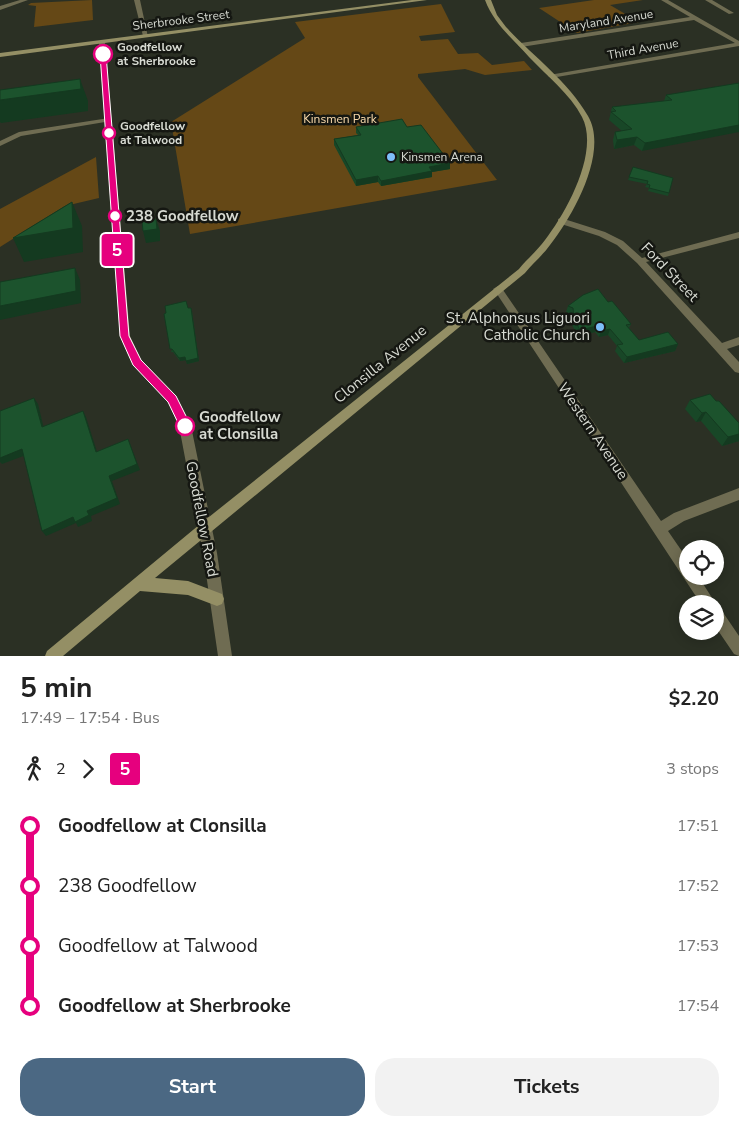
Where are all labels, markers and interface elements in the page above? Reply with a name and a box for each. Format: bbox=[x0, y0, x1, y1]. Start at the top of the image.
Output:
street label: Sherbrooke Street bbox=[132, 6, 231, 34]
street label: Maryland Avenue bbox=[558, 6, 654, 36]
street label: Third Avenue bbox=[606, 35, 680, 63]
place label: Goodfellow at Sherbrooke bbox=[117, 39, 196, 69]
marker: Goodfellow at Sherbrooke bbox=[93, 44, 113, 64]
park label: Kinsmen Park bbox=[303, 111, 378, 127]
place label: Goodfellow at Talwood bbox=[120, 118, 186, 148]
marker: Goodfellow at Talwood bbox=[102, 126, 116, 140]
place label: Kinsmen Arena bbox=[401, 149, 483, 165]
marker: Kinsmen Arena bbox=[385, 151, 397, 163]
place label: 238 Goodfellow bbox=[126, 206, 239, 226]
marker: 238 Goodfellow bbox=[108, 209, 122, 223]
line badge: 5 bbox=[101, 234, 133, 266]
text: 5 bbox=[112, 238, 122, 262]
street label: Ford Street bbox=[637, 238, 704, 306]
place label: St. Alphonsus Liguori Catholic Church bbox=[446, 308, 590, 345]
street label: Clonsilla Avenue bbox=[330, 320, 431, 408]
marker: St. Alphonsus Liguori Catholic Church bbox=[594, 321, 606, 333]
street label: Western Avenue bbox=[553, 379, 633, 483]
place label: Goodfellow at Clonsilla bbox=[199, 407, 281, 444]
marker: Goodfellow at Clonsilla bbox=[175, 416, 195, 436]
street label: Goodfellow Road bbox=[181, 459, 223, 579]
map controls bbox=[679, 540, 724, 640]
button: locate bbox=[679, 540, 724, 585]
button: layers bbox=[679, 595, 724, 640]
text: 5 min bbox=[20, 669, 92, 707]
text: $2.20 bbox=[669, 686, 719, 712]
text: 17:49 – 17:54 · Bus bbox=[20, 707, 160, 729]
icon: walk bbox=[20, 755, 48, 783]
icon: forward bbox=[74, 755, 102, 783]
text: 5 bbox=[120, 757, 130, 781]
text: 2 bbox=[56, 758, 66, 780]
text: 3 stops bbox=[666, 758, 719, 780]
text: Goodfellow at Clonsilla bbox=[58, 813, 267, 839]
text: 17:51 bbox=[677, 815, 719, 837]
text: 238 Goodfellow bbox=[58, 873, 197, 899]
text: 17:52 bbox=[677, 875, 719, 897]
text: Goodfellow at Talwood bbox=[58, 933, 258, 959]
text: 17:53 bbox=[677, 935, 719, 957]
text: Goodfellow at Sherbrooke bbox=[58, 993, 291, 1019]
text: 17:54 bbox=[677, 995, 719, 1017]
button: Start bbox=[20, 1058, 365, 1116]
button: Tickets bbox=[375, 1058, 719, 1116]

